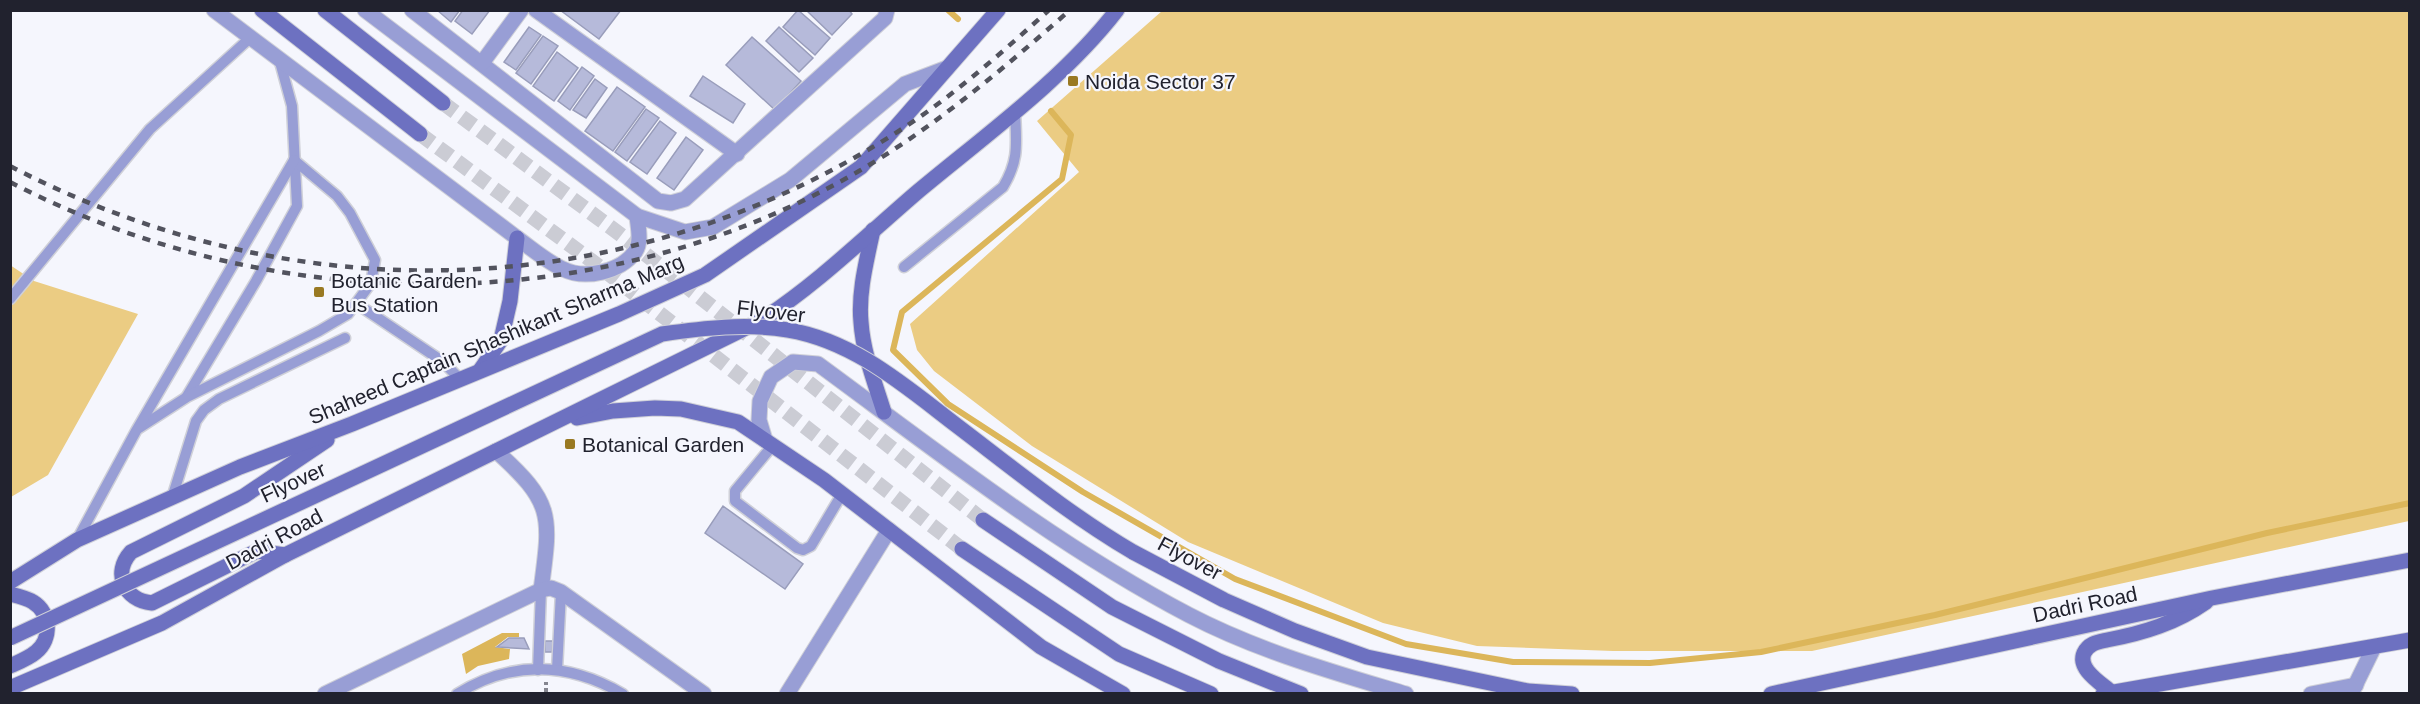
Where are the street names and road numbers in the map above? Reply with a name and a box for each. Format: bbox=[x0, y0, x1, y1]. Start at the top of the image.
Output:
street label: Shaheed Captain Shashikant Sharma Marg bbox=[305, 249, 687, 429]
street label: Flyover bbox=[735, 295, 807, 327]
street label: Flyover bbox=[257, 457, 329, 507]
street label: Dadri Road bbox=[222, 504, 326, 574]
street label: Flyover bbox=[1154, 532, 1226, 584]
street label: Dadri Road bbox=[2031, 582, 2139, 626]

